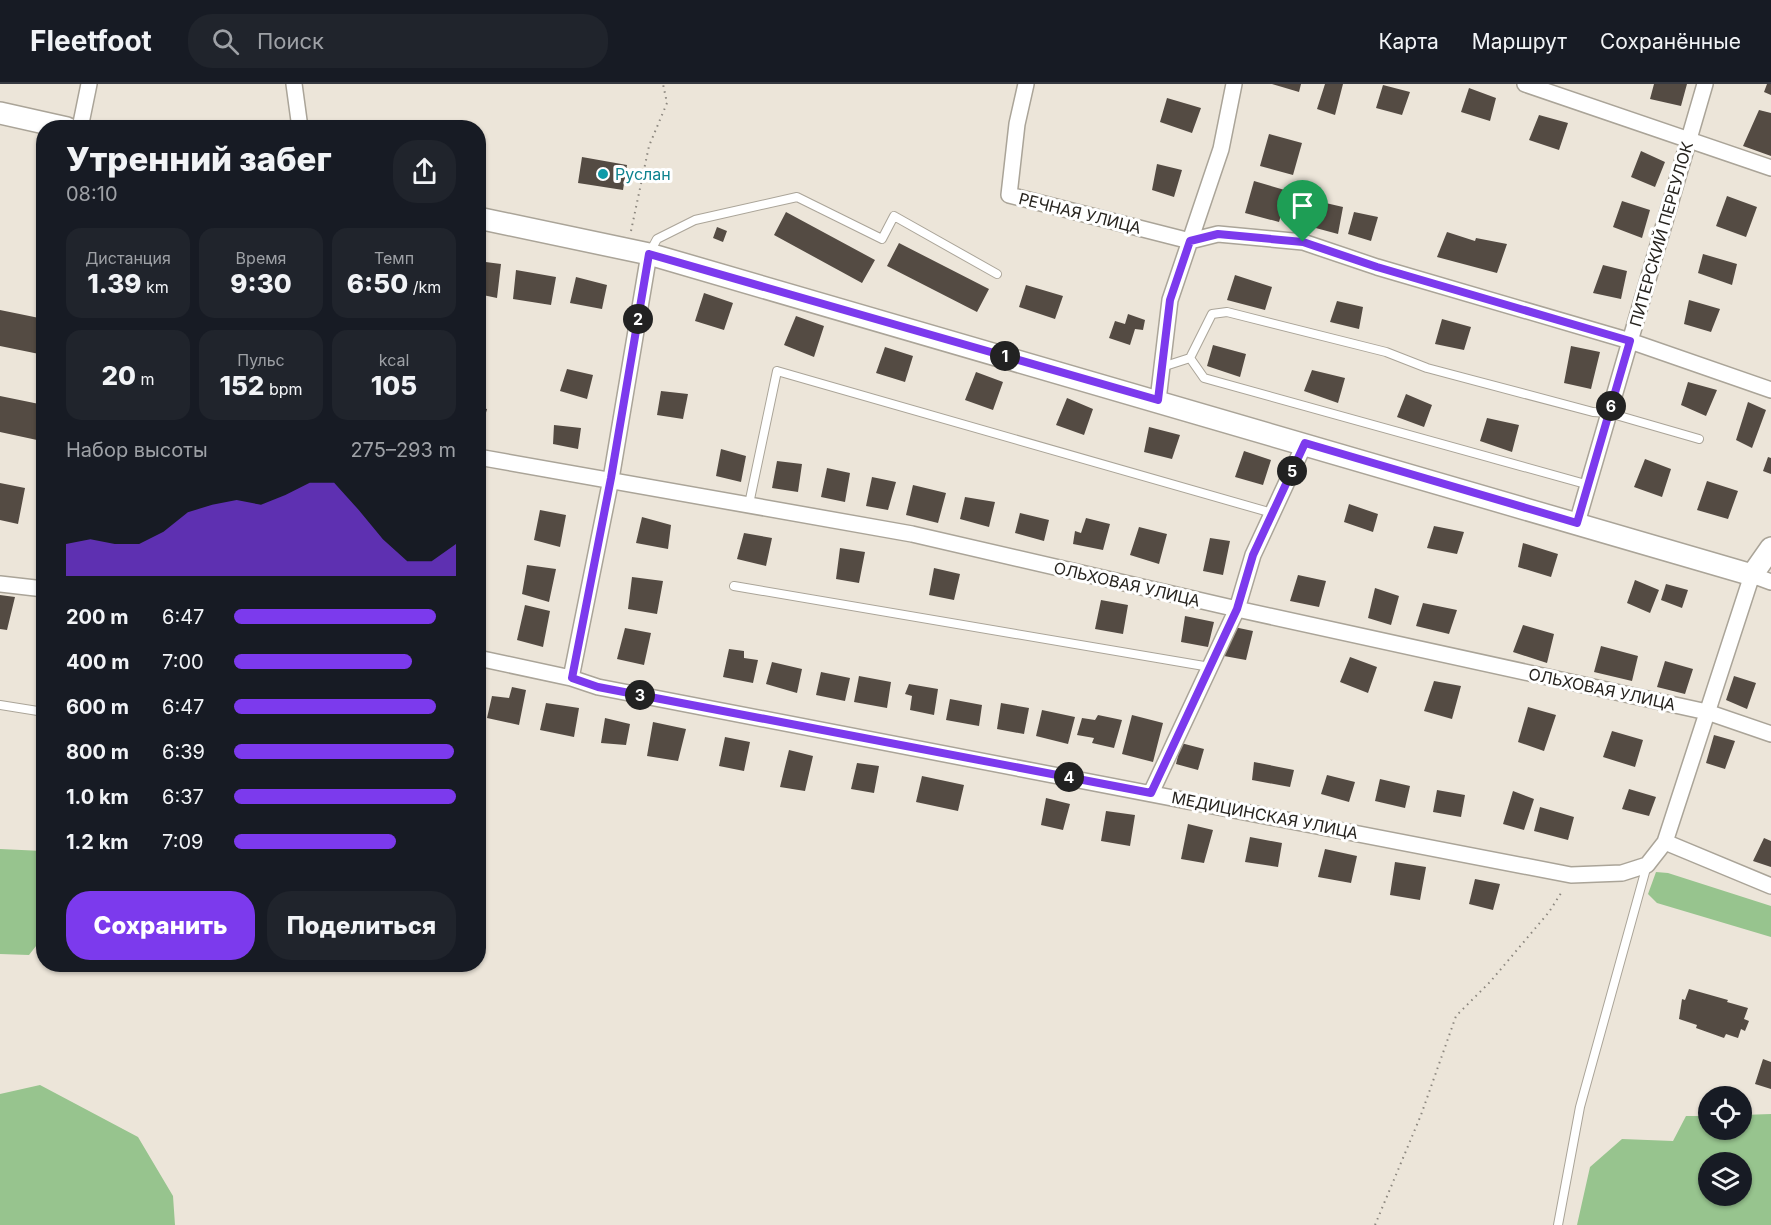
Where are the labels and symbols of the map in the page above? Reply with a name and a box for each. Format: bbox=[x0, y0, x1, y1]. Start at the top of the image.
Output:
street label: ПИТЕРСКИЙ ПЕРЕУЛОК bbox=[1625, 139, 1697, 329]
place label: Руслан bbox=[615, 164, 671, 184]
marker: Руслан bbox=[596, 167, 610, 181]
pin bbox=[1277, 180, 1328, 242]
street label: РЕЧНАЯ УЛИЦА bbox=[1017, 188, 1143, 238]
pin: 2 bbox=[623, 304, 653, 334]
pin: 1 bbox=[990, 341, 1020, 371]
pin: 6 bbox=[1596, 391, 1626, 421]
pin: 5 bbox=[1277, 456, 1307, 486]
street label: ОЛЬХОВАЯ УЛИЦА bbox=[1052, 557, 1202, 611]
street label: ОЛЬХОВАЯ УЛИЦА bbox=[1527, 664, 1677, 714]
pin: 3 bbox=[625, 680, 655, 710]
pin: 4 bbox=[1054, 762, 1084, 792]
street label: МЕДИЦИНСКАЯ УЛИЦА bbox=[1170, 787, 1360, 843]

